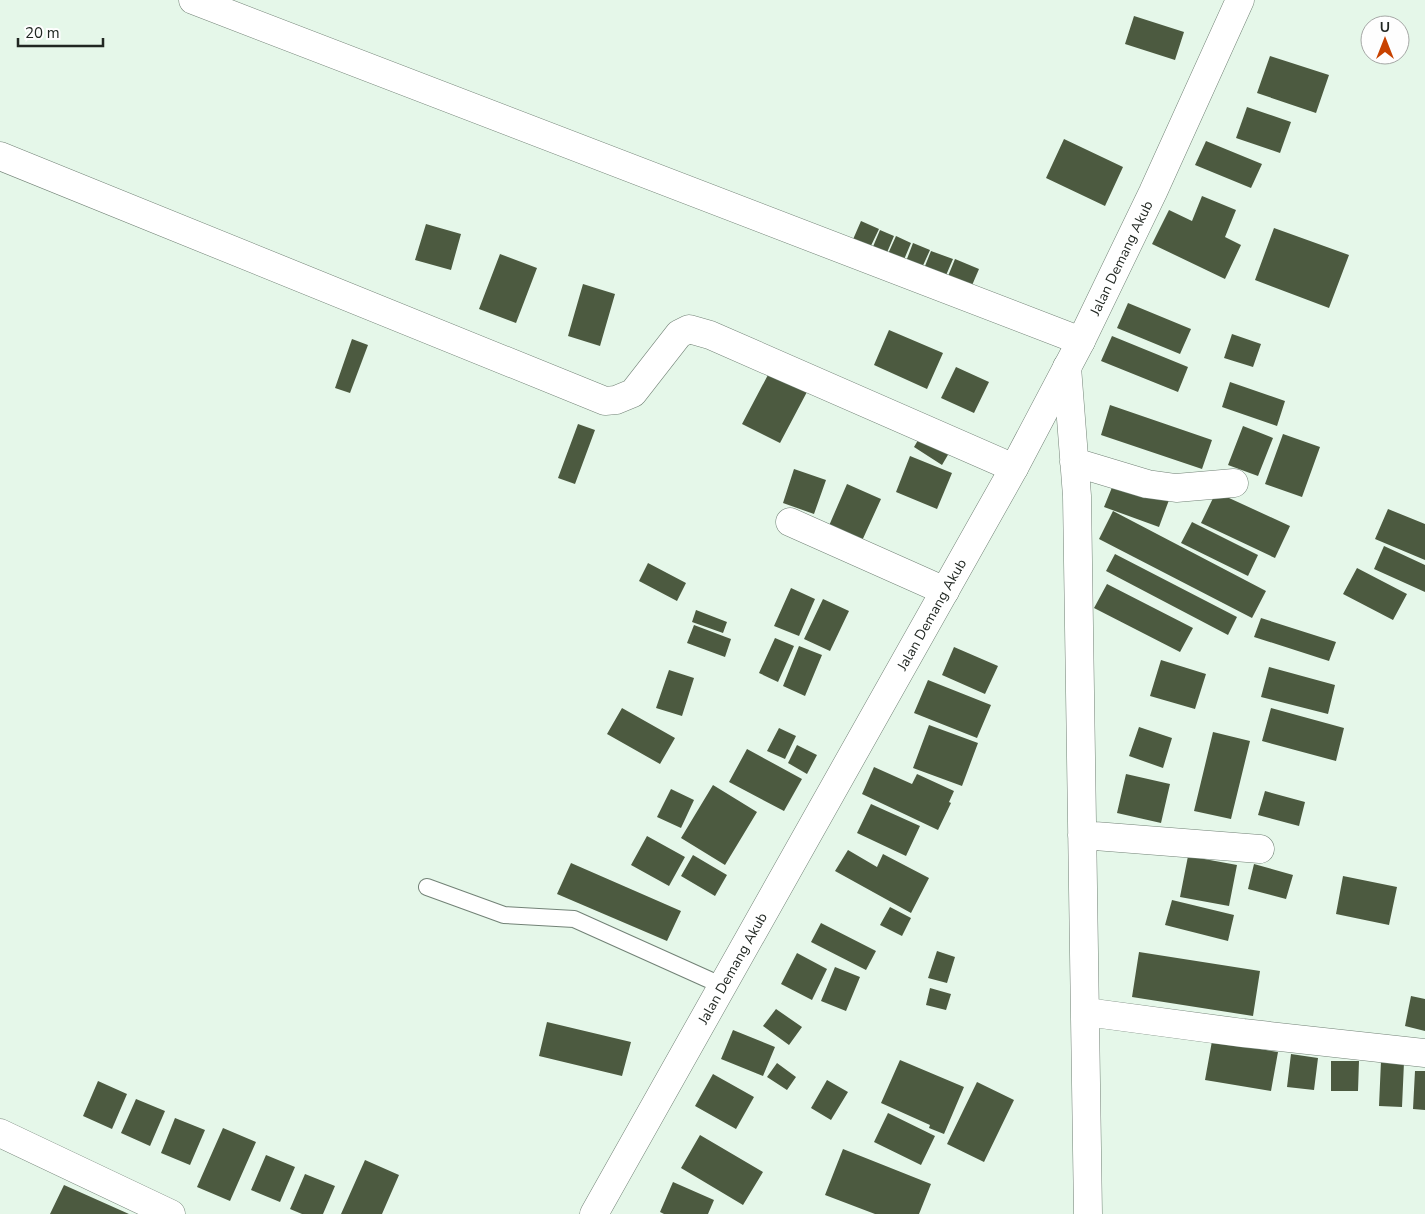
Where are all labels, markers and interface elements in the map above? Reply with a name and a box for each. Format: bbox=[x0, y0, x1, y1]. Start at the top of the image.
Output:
scale bar bbox=[18, 15, 102, 47]
north arrow bbox=[1360, 15, 1410, 65]
text: U bbox=[1380, 18, 1390, 37]
text: 20 m bbox=[25, 23, 60, 43]
street label: Jalan Demang Akub bbox=[1085, 198, 1157, 320]
street label: Jalan Demang Akub bbox=[892, 555, 971, 675]
street label: Jalan Demang Akub bbox=[693, 909, 772, 1029]

